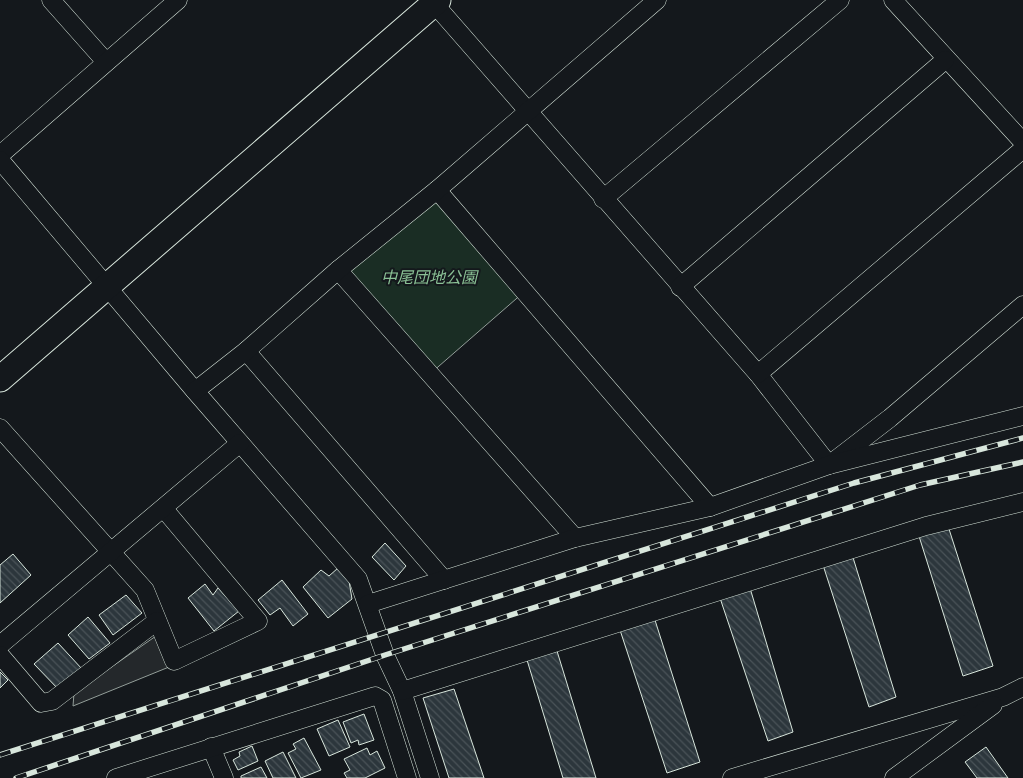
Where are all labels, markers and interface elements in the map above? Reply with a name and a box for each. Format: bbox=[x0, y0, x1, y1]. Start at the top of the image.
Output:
park label: 中尾団地公園 bbox=[381, 268, 479, 287]

